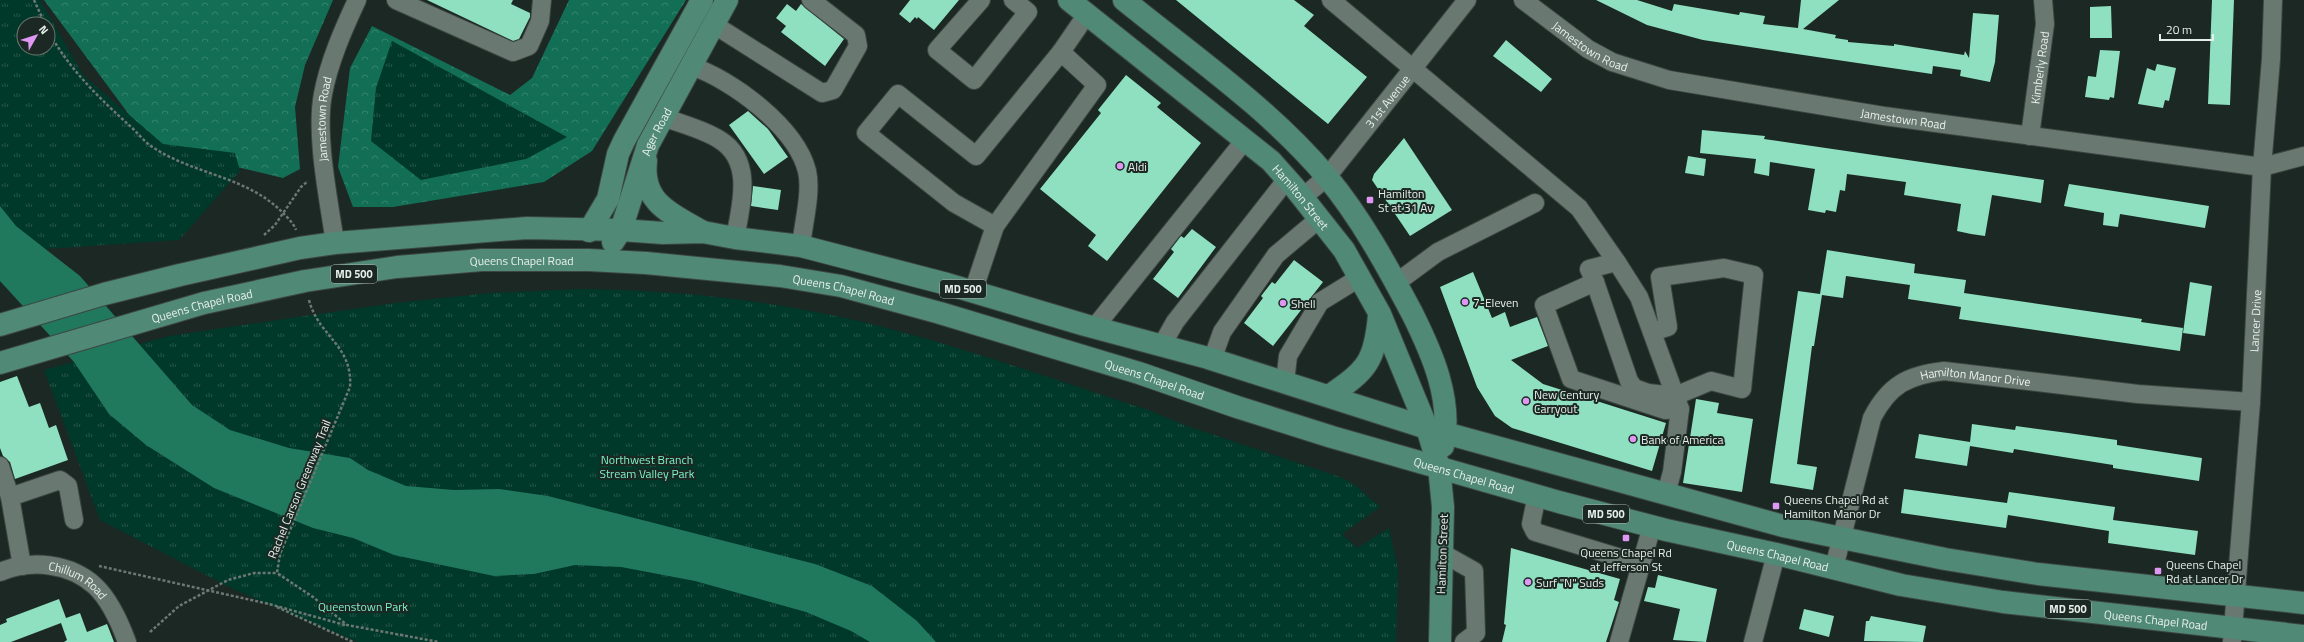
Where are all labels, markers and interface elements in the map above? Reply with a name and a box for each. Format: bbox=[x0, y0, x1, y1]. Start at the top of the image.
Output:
north arrow bbox=[16, 16, 56, 56]
street label: Jamestown Road bbox=[1548, 16, 1630, 76]
scale bar bbox=[2160, 16, 2213, 42]
text: 20 m bbox=[2166, 20, 2192, 39]
text: N bbox=[35, 22, 52, 38]
street label: Kimberly Road bbox=[2025, 30, 2053, 105]
street label: 31st Avenue bbox=[1360, 70, 1414, 132]
street label: Jamestown Road bbox=[311, 74, 336, 163]
street label: Jamestown Road bbox=[1859, 103, 1947, 134]
street label: Ager Road bbox=[636, 104, 676, 158]
place label: Aldi bbox=[1128, 157, 1147, 176]
street label: Hamilton Street bbox=[1268, 160, 1334, 234]
marker: Aldi bbox=[1115, 161, 1125, 171]
place label: Hamilton St at 31 Av bbox=[1378, 184, 1433, 217]
marker: Hamilton St at 31 Av bbox=[1365, 195, 1375, 205]
street label: Queens Chapel Road bbox=[469, 250, 574, 270]
road number: MD 500 bbox=[331, 265, 377, 283]
street label: Queens Chapel Road bbox=[791, 269, 897, 310]
road number: MD 500 bbox=[940, 280, 986, 298]
street label: Queens Chapel Road bbox=[149, 283, 254, 328]
street label: Lancer Drive bbox=[2244, 289, 2266, 353]
place label: 7-Eleven bbox=[1473, 293, 1519, 312]
place label: Shell bbox=[1291, 294, 1316, 313]
marker: 7-Eleven bbox=[1460, 297, 1470, 307]
marker: Shell bbox=[1278, 298, 1288, 308]
street label: Queens Chapel Road bbox=[1102, 354, 1207, 404]
street label: Hamilton Manor Drive bbox=[1918, 362, 2032, 391]
place label: New Century Carryout bbox=[1534, 385, 1599, 418]
marker: New Century Carryout bbox=[1521, 396, 1531, 406]
street label: Rachel Carson Greenway Trail bbox=[262, 417, 336, 561]
place label: Bank of America bbox=[1641, 430, 1723, 449]
marker: Bank of America bbox=[1628, 434, 1638, 444]
park label: Northwest Branch Stream Valley Park bbox=[600, 450, 695, 483]
street label: Queens Chapel Road bbox=[1411, 451, 1517, 498]
place label: Queens Chapel Rd at Hamilton Manor Dr bbox=[1784, 490, 1889, 523]
marker: Queens Chapel Rd at Hamilton Manor Dr bbox=[1771, 501, 1781, 511]
road number: MD 500 bbox=[1583, 505, 1629, 523]
street label: Hamilton Street bbox=[1431, 513, 1453, 594]
marker: Queens Chapel Rd at Jefferson St bbox=[1621, 533, 1631, 543]
street label: Queens Chapel Road bbox=[1725, 534, 1831, 576]
place label: Queens Chapel Rd at Jefferson St bbox=[1580, 543, 1672, 576]
place label: Queens Chapel Rd at Lancer Dr bbox=[2166, 555, 2243, 588]
street label: Chillum Road bbox=[47, 556, 112, 603]
marker: Queens Chapel Rd at Lancer Dr bbox=[2153, 566, 2163, 576]
place label: Surf "N" Suds bbox=[1536, 573, 1605, 592]
marker: Surf "N" Suds bbox=[1523, 577, 1533, 587]
park label: Queenstown Park bbox=[318, 597, 408, 616]
road number: MD 500 bbox=[2045, 600, 2091, 618]
street label: Queens Chapel Road bbox=[2103, 604, 2209, 635]

